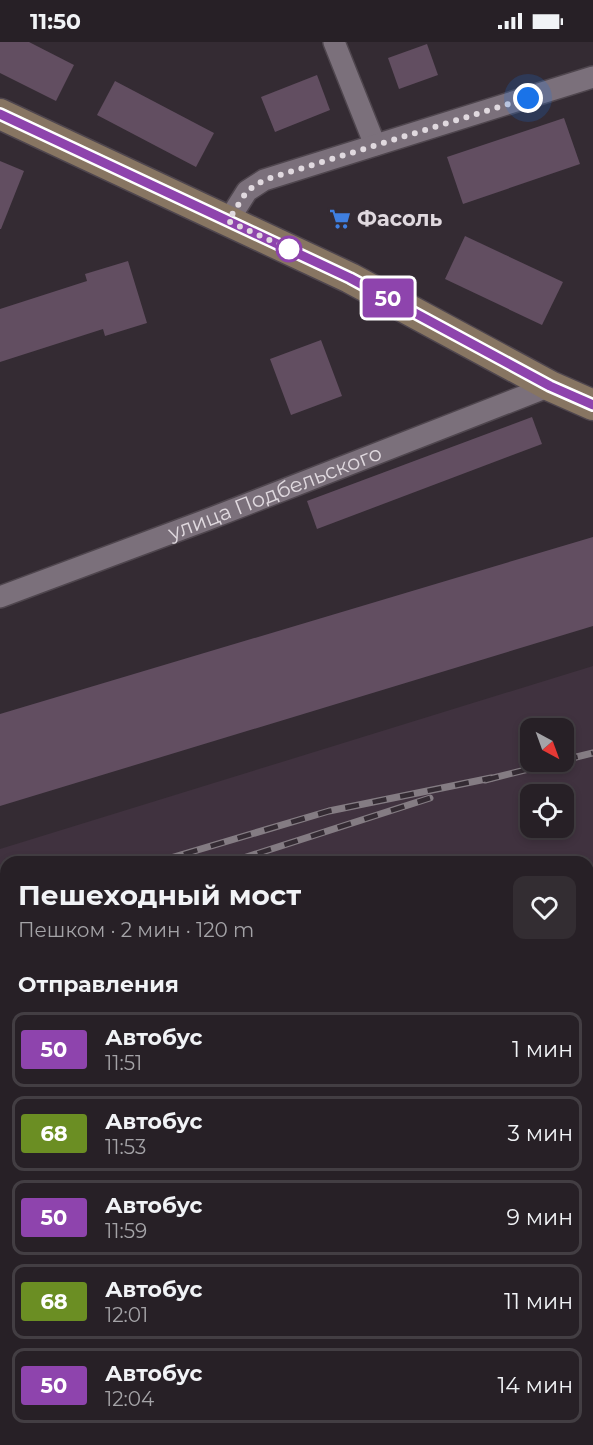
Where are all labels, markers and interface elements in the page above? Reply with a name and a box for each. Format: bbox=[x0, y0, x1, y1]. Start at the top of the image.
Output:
text: 11:50 bbox=[30, 8, 81, 35]
your location bbox=[513, 83, 543, 113]
place label: Фасоль bbox=[357, 206, 442, 231]
supermarket icon: Фасоль bbox=[328, 207, 352, 231]
unlabelled marker bbox=[276, 236, 302, 262]
line badge: 50 bbox=[361, 278, 415, 318]
text: 50 bbox=[375, 286, 401, 311]
street label: улица Подбельского bbox=[164, 440, 385, 545]
north arrow bbox=[520, 718, 574, 772]
map controls bbox=[520, 718, 574, 838]
button: locate bbox=[520, 784, 574, 838]
button: heart bbox=[513, 876, 576, 939]
text: Пешеходный мост bbox=[18, 878, 301, 912]
text: Пешком · 2 мин · 120 m bbox=[18, 918, 254, 942]
text: Отправления bbox=[18, 971, 179, 998]
text: Автобус bbox=[105, 1024, 203, 1051]
text: 1 мин bbox=[512, 1036, 573, 1063]
text: 50 bbox=[41, 1037, 67, 1062]
text: 11:51 bbox=[105, 1051, 142, 1075]
text: Автобус bbox=[105, 1108, 203, 1135]
text: 3 мин bbox=[507, 1120, 573, 1147]
text: 68 bbox=[40, 1121, 68, 1146]
text: 11:53 bbox=[105, 1135, 146, 1159]
text: Автобус bbox=[105, 1192, 203, 1219]
text: 9 мин bbox=[506, 1204, 573, 1231]
text: 50 bbox=[41, 1205, 67, 1230]
text: 11:59 bbox=[105, 1219, 147, 1243]
text: Автобус bbox=[105, 1276, 203, 1303]
text: 11 мин bbox=[504, 1288, 573, 1315]
text: 68 bbox=[40, 1289, 68, 1314]
text: 12:01 bbox=[105, 1303, 148, 1327]
text: Автобус bbox=[105, 1360, 203, 1387]
text: 14 мин bbox=[497, 1372, 573, 1399]
text: 50 bbox=[41, 1373, 67, 1398]
text: 12:04 bbox=[105, 1387, 154, 1411]

